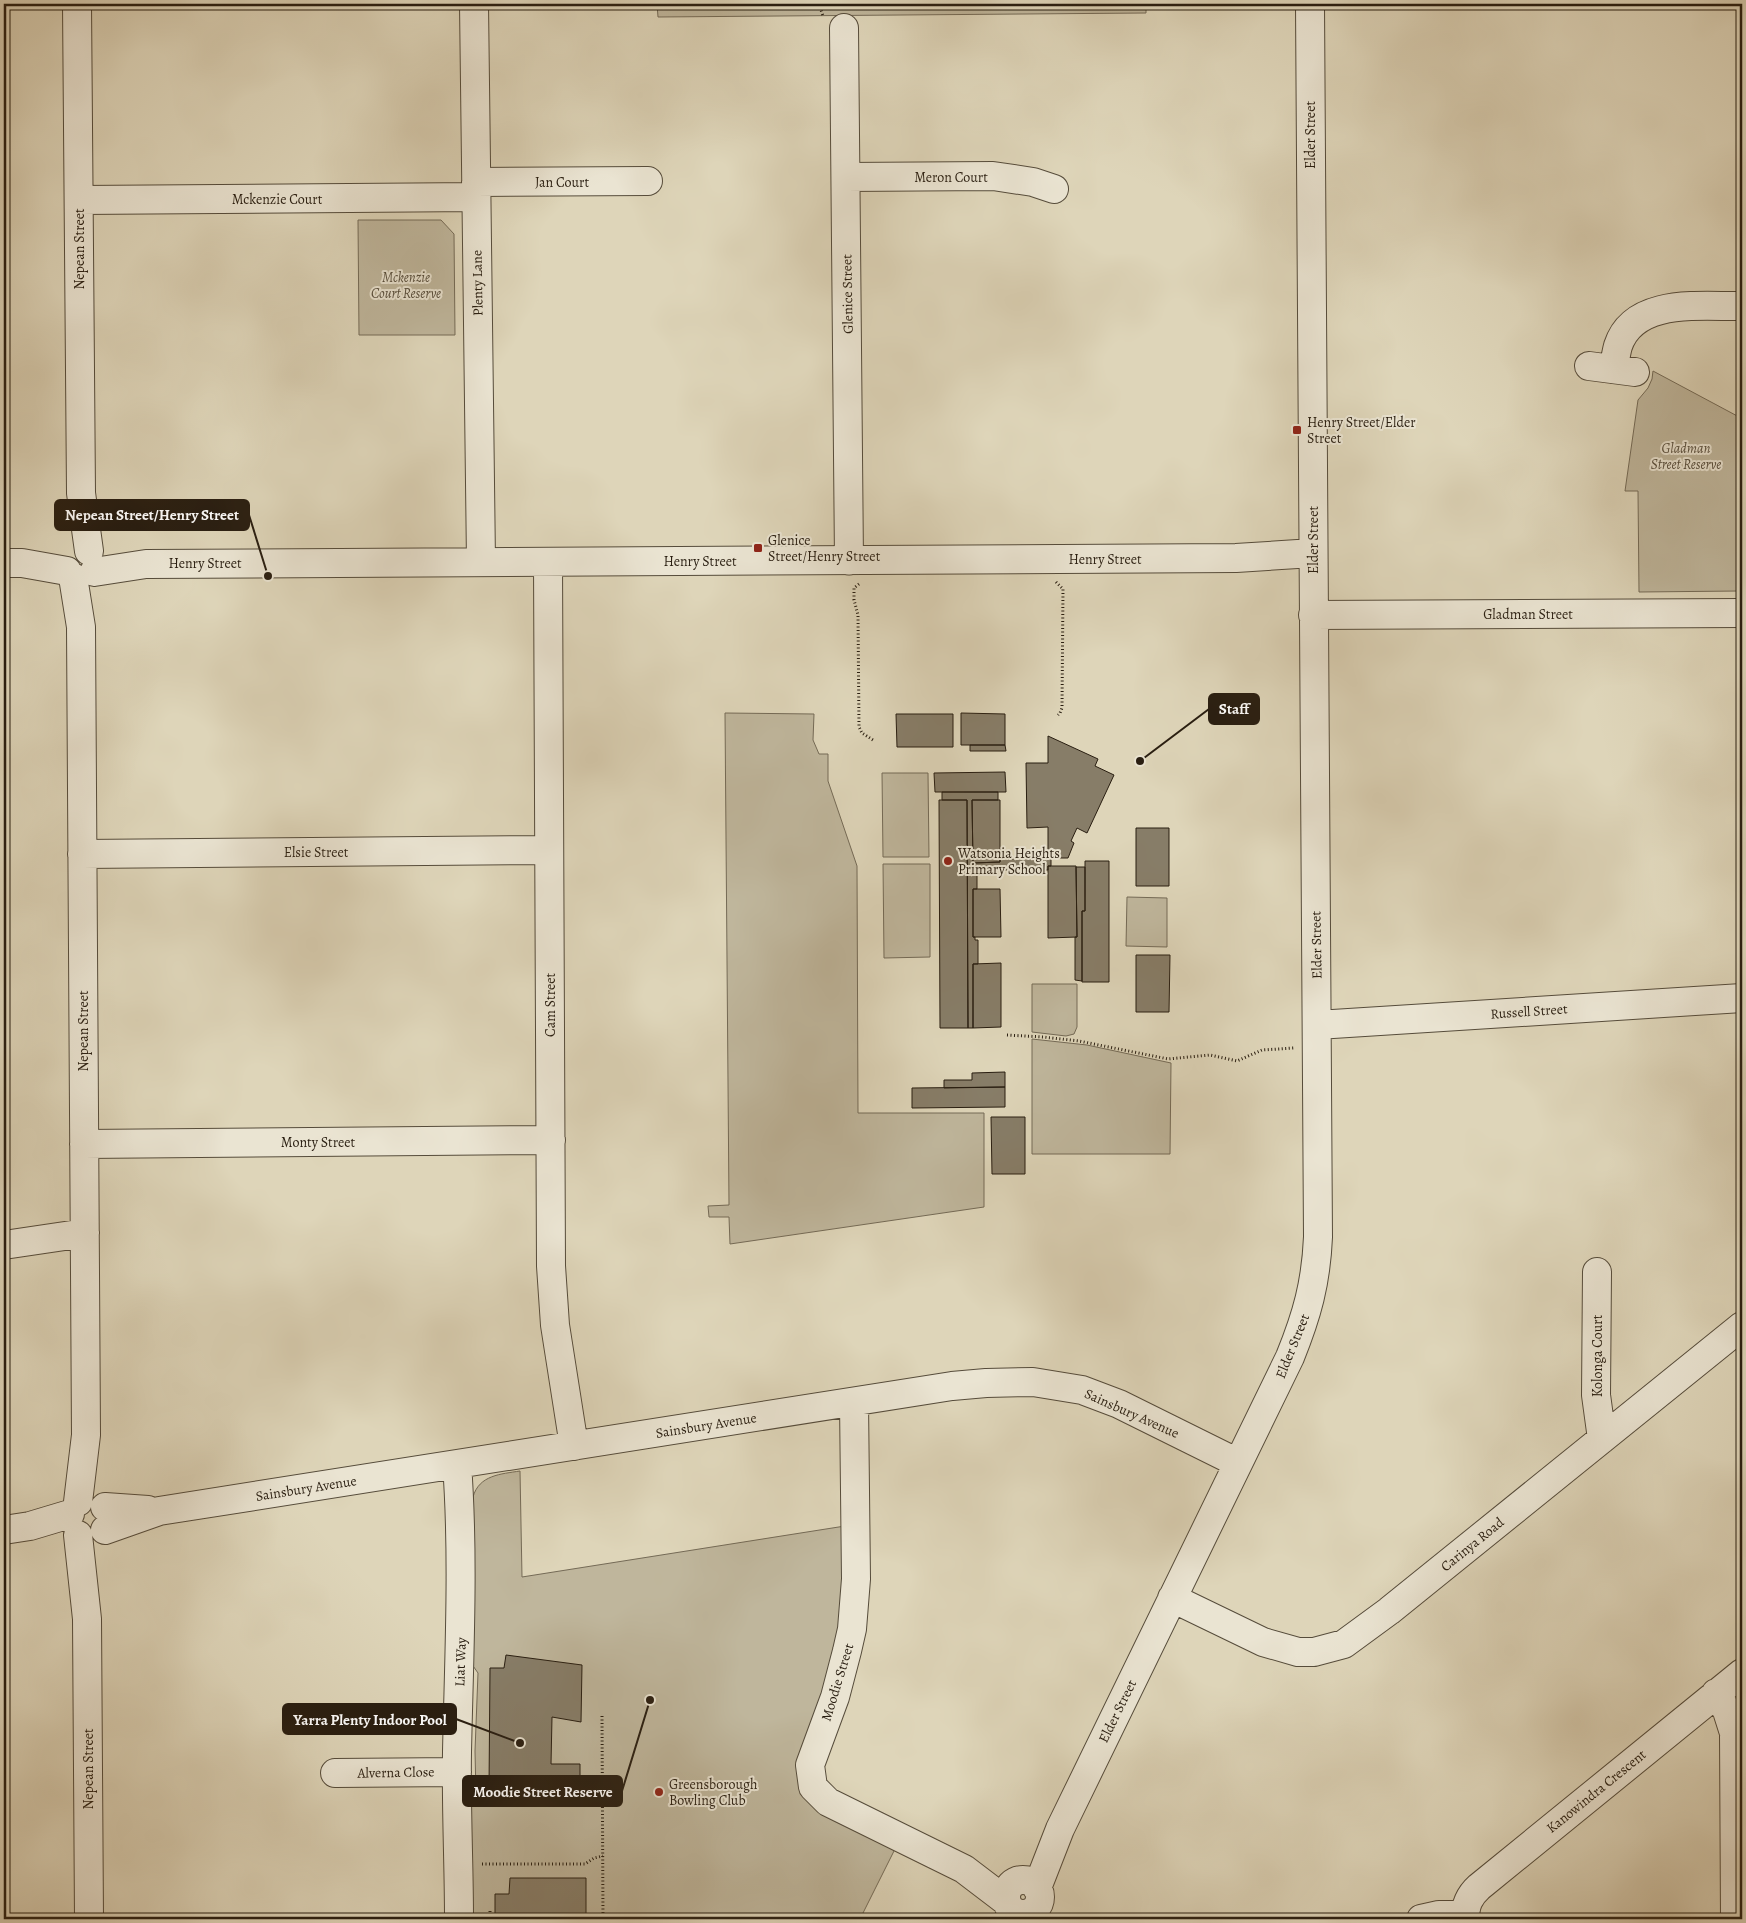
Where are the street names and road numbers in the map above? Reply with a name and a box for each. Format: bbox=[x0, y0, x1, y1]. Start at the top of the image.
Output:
street label: Elder Street bbox=[1301, 101, 1320, 169]
street label: Meron Court bbox=[914, 168, 988, 187]
street label: Jan Court bbox=[535, 173, 589, 192]
street label: Mckenzie Court bbox=[232, 190, 323, 209]
street label: Nepean Street bbox=[70, 208, 89, 290]
street label: Plenty Lane bbox=[467, 250, 488, 316]
street label: Glenice Street bbox=[837, 254, 858, 334]
street label: Elder Street bbox=[1304, 506, 1323, 574]
street label: Henry Street bbox=[1068, 550, 1142, 569]
street label: Henry Street bbox=[663, 552, 737, 571]
street label: Henry Street bbox=[168, 554, 242, 573]
street label: Gladman Street bbox=[1483, 605, 1573, 624]
street label: Elsie Street bbox=[284, 843, 349, 862]
street label: Elder Street bbox=[1306, 910, 1327, 979]
street label: Cam Street bbox=[541, 973, 560, 1037]
street label: Nepean Street bbox=[74, 990, 93, 1072]
street label: Russell Street bbox=[1490, 999, 1569, 1024]
street label: Monty Street bbox=[281, 1133, 356, 1152]
street label: Elder Street bbox=[1271, 1311, 1314, 1381]
street label: Kolonga Court bbox=[1588, 1314, 1607, 1397]
street label: Sainsbury Avenue bbox=[1081, 1384, 1182, 1443]
street label: Sainsbury Avenue bbox=[654, 1408, 758, 1443]
street label: Sainsbury Avenue bbox=[254, 1471, 358, 1506]
street label: Carinya Road bbox=[1437, 1513, 1508, 1576]
street label: Liat Way bbox=[450, 1636, 471, 1687]
street label: Moodie Street bbox=[817, 1641, 858, 1723]
street label: Elder Street bbox=[1094, 1676, 1141, 1746]
street label: Nepean Street bbox=[79, 1728, 98, 1810]
street label: Kanowindra Crescent bbox=[1543, 1745, 1650, 1837]
street label: Alverna Close bbox=[356, 1762, 435, 1783]

